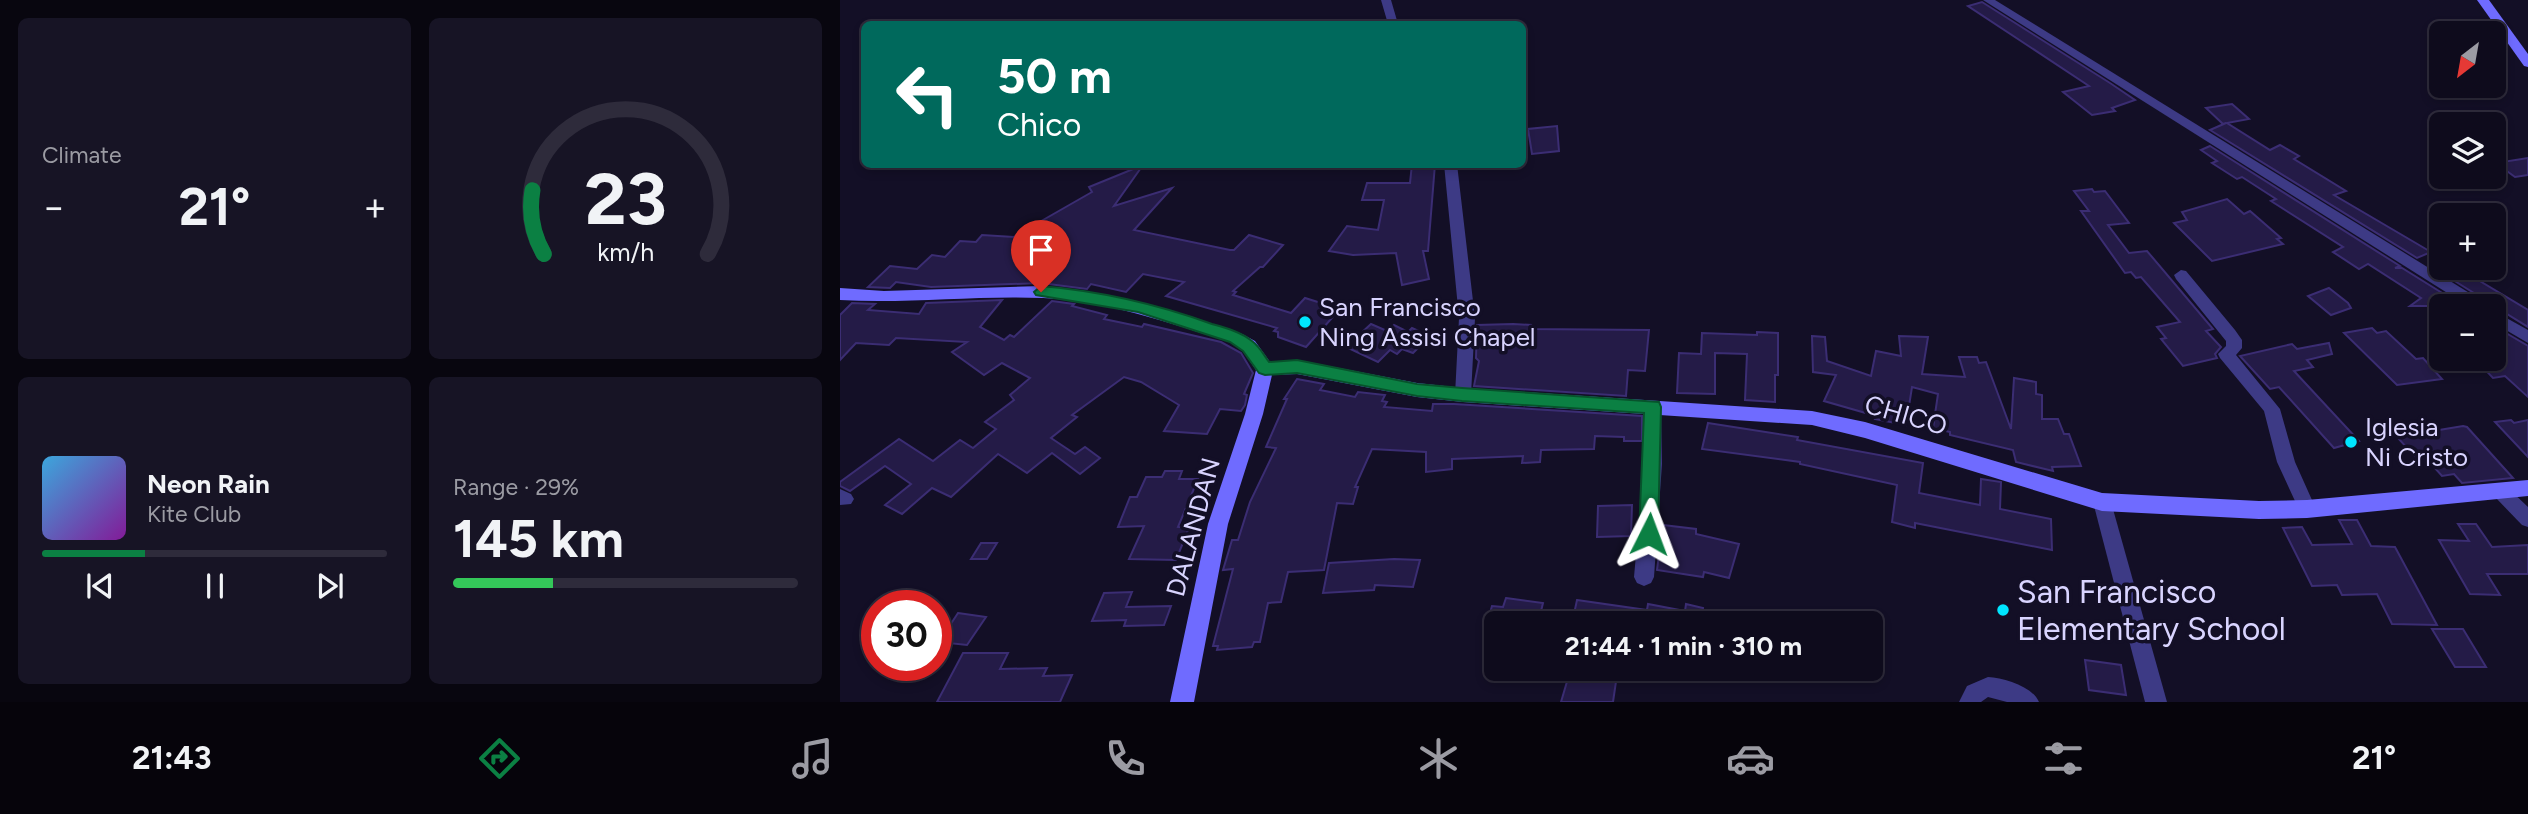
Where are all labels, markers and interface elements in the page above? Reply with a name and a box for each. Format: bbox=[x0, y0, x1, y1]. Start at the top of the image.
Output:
north arrow bbox=[2429, 21, 2506, 98]
map controls bbox=[2429, 21, 2506, 371]
text: 50 m bbox=[997, 46, 1112, 105]
icon: left bbox=[882, 49, 973, 140]
text: Chico bbox=[997, 106, 1081, 144]
button: layers bbox=[2429, 112, 2506, 189]
text: Climate bbox=[42, 141, 121, 169]
text: 23 bbox=[584, 156, 667, 243]
text: 21° bbox=[179, 176, 250, 238]
text: − bbox=[42, 184, 66, 230]
text: + bbox=[363, 184, 387, 230]
button: + bbox=[2429, 203, 2506, 280]
pin bbox=[1011, 220, 1071, 292]
icon: arrive bbox=[1022, 231, 1060, 269]
text: km/h bbox=[597, 237, 654, 267]
place label: San Francisco Ning Assisi Chapel bbox=[1319, 291, 1536, 353]
button: − bbox=[2429, 294, 2506, 371]
marker: San Francisco Ning Assisi Chapel bbox=[1297, 314, 1313, 330]
street label: CHICO bbox=[1861, 388, 1951, 442]
place label: Iglesia Ni Cristo bbox=[2365, 411, 2468, 473]
marker: Iglesia Ni Cristo bbox=[2343, 434, 2359, 450]
street label: DALANDAN bbox=[1159, 454, 1227, 600]
text: Neon Rain bbox=[147, 468, 270, 500]
text: Range · 29% bbox=[453, 473, 579, 501]
position arrow bbox=[1612, 497, 1686, 571]
text: Kite Club bbox=[147, 500, 241, 528]
text: 145 km bbox=[453, 508, 624, 570]
icon: previous bbox=[81, 567, 119, 605]
icon: pause bbox=[196, 567, 234, 605]
icon: next bbox=[311, 567, 349, 605]
place label: San Francisco Elementary School bbox=[2017, 573, 2286, 648]
speed limit sign: 30 bbox=[861, 590, 952, 681]
marker: San Francisco Elementary School bbox=[1995, 602, 2011, 618]
text: 21:44 · 1 min · 310 m bbox=[1565, 630, 1802, 662]
icon: directions bbox=[475, 734, 524, 783]
icon: music bbox=[788, 734, 837, 783]
icon: phone bbox=[1101, 734, 1150, 783]
icon: climate bbox=[1414, 734, 1463, 783]
icon: car bbox=[1726, 734, 1775, 783]
icon: filters bbox=[2039, 734, 2088, 783]
text: 21:43 bbox=[132, 739, 212, 777]
text: 21° bbox=[2352, 739, 2396, 777]

